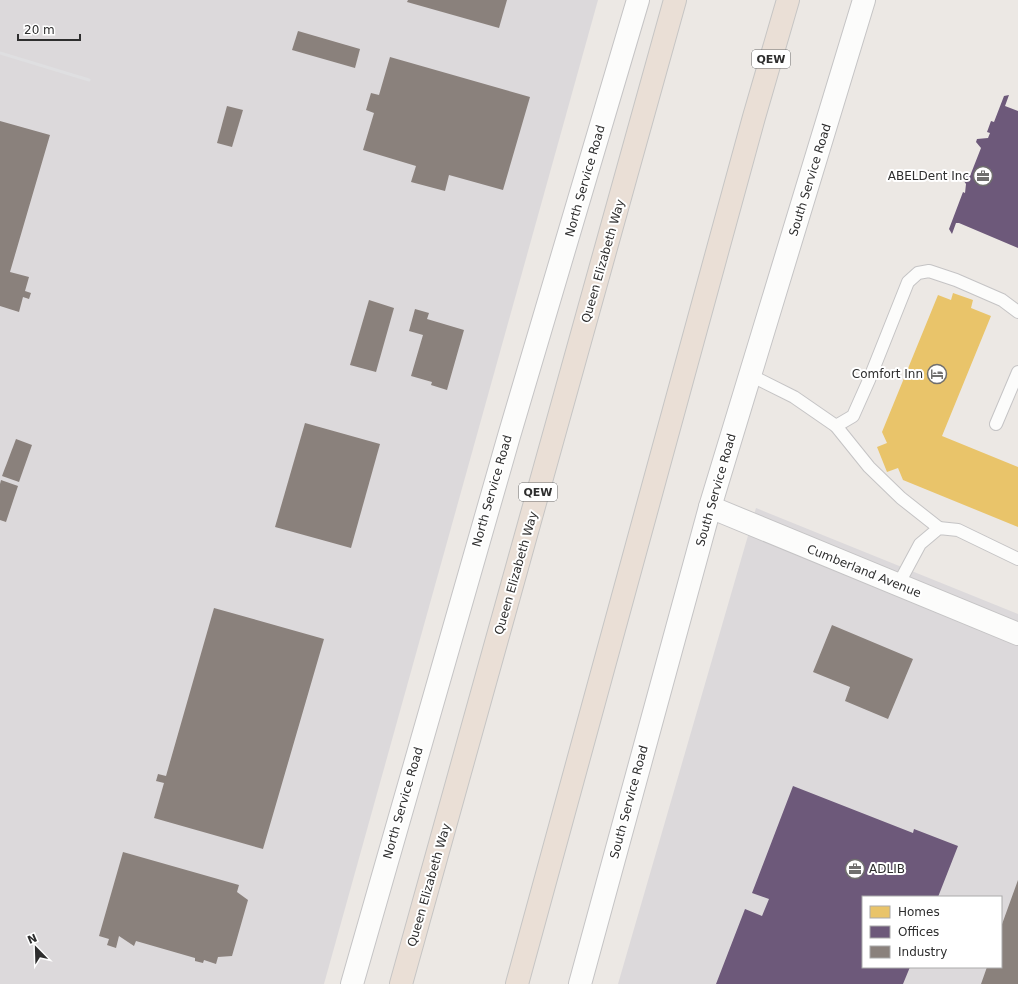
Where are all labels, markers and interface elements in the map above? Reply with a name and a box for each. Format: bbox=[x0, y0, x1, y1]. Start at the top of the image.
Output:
scale bar bbox=[18, 16, 80, 42]
text: 20 m bbox=[24, 23, 55, 37]
road number: QEW bbox=[752, 50, 790, 68]
street label: South Service Road bbox=[786, 122, 834, 238]
street label: North Service Road bbox=[562, 123, 608, 239]
office icon: ABELDent Inc bbox=[972, 165, 994, 187]
place label: ABELDent Inc bbox=[888, 169, 969, 183]
street label: Queen Elizabeth Way bbox=[579, 198, 627, 324]
hotel icon: Comfort Inn bbox=[926, 363, 948, 385]
place label: Comfort Inn bbox=[852, 367, 923, 381]
street label: South Service Road bbox=[693, 432, 739, 548]
street label: North Service Road bbox=[469, 433, 515, 549]
road number: QEW bbox=[519, 483, 557, 501]
street label: Queen Elizabeth Way bbox=[492, 510, 540, 636]
street label: Cumberland Avenue bbox=[805, 542, 923, 600]
street label: South Service Road bbox=[607, 744, 651, 860]
street label: North Service Road bbox=[380, 745, 426, 861]
street label: Queen Elizabeth Way bbox=[405, 822, 453, 948]
office icon: ADLIB bbox=[844, 858, 866, 880]
place label: ADLIB bbox=[869, 862, 905, 876]
legend bbox=[862, 896, 1002, 968]
text: Homes bbox=[898, 905, 940, 919]
text: Offices bbox=[898, 925, 939, 939]
north arrow bbox=[16, 928, 56, 968]
text: N bbox=[26, 931, 39, 947]
text: Industry bbox=[898, 945, 947, 959]

